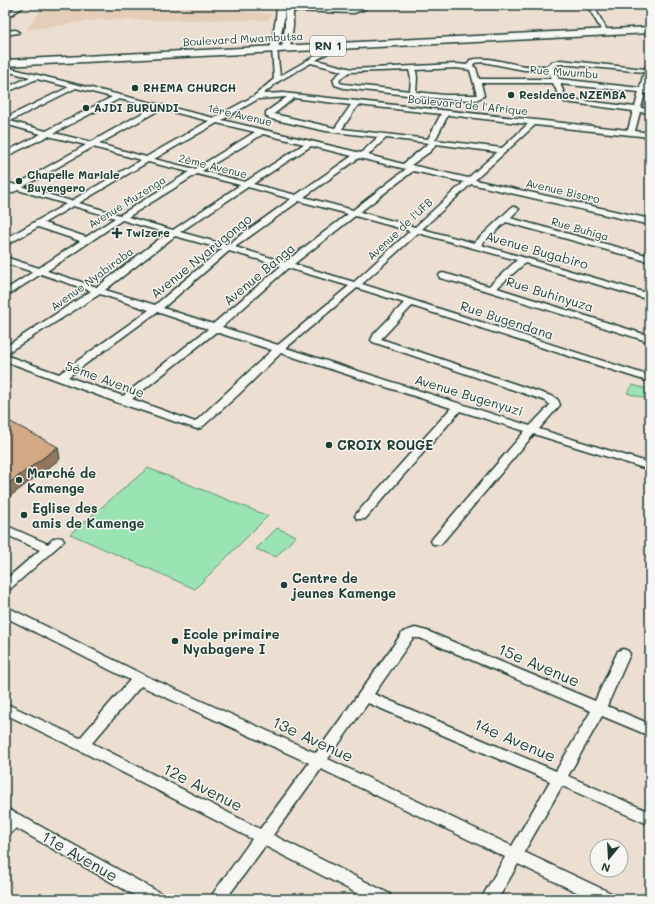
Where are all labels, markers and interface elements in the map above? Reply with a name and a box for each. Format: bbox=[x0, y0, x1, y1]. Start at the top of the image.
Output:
street label: Boulevard Mwambutsa bbox=[182, 28, 304, 49]
road number: RN 1 bbox=[310, 36, 346, 56]
street label: Rue Mwumbu bbox=[529, 62, 599, 81]
place label: RHEMA CHURCH bbox=[143, 80, 237, 95]
marker: RHEMA CHURCH bbox=[130, 83, 140, 93]
place label: Residence NZEMBA bbox=[519, 87, 627, 102]
marker: Residence NZEMBA bbox=[506, 90, 516, 100]
street label: Boulevard de l'Afrique bbox=[407, 91, 529, 118]
place label: AJDI BURUNDI bbox=[94, 100, 179, 115]
street label: 1ère Avenue bbox=[206, 100, 274, 129]
marker: AJDI BURUNDI bbox=[81, 103, 91, 113]
street label: 2ème Avenue bbox=[177, 150, 249, 181]
place label: Chapelle Mariale Buyengero bbox=[27, 167, 120, 195]
street label: Avenue Muzenga bbox=[85, 172, 168, 231]
street label: Avenue Bisoro bbox=[525, 175, 602, 206]
marker: Chapelle Mariale Buyengero bbox=[14, 176, 24, 186]
street label: Avenue de l'UFB bbox=[364, 194, 436, 263]
street label: Avenue Nyarugongo bbox=[147, 210, 255, 302]
street label: Rue Buhiga bbox=[550, 213, 611, 244]
place label: Twizere bbox=[126, 225, 170, 240]
marker: Twizere bbox=[111, 227, 123, 239]
street label: Avenue Bugabiro bbox=[484, 227, 591, 272]
street label: Avenue Banga bbox=[219, 239, 298, 308]
street label: Avenue Nyabiraba bbox=[47, 243, 136, 314]
street label: Rue Buhinyuza bbox=[504, 272, 596, 315]
street label: Rue Bugendana bbox=[458, 296, 556, 343]
street label: 5ème Avenue bbox=[63, 356, 147, 401]
street label: Avenue Bugenyuzi bbox=[413, 370, 525, 419]
place label: CROIX ROUGE bbox=[337, 436, 433, 453]
marker: CROIX ROUGE bbox=[324, 440, 334, 450]
place label: Marché de Kamenge bbox=[27, 464, 96, 496]
marker: Marché de Kamenge bbox=[14, 475, 24, 485]
place label: Eglise des amis de Kamenge bbox=[32, 499, 144, 531]
marker: Eglise des amis de Kamenge bbox=[19, 510, 29, 520]
place label: Centre de jeunes Kamenge bbox=[290, 569, 396, 601]
marker: Centre de jeunes Kamenge bbox=[279, 580, 289, 590]
place label: Ecole primaire Nyabagere I bbox=[183, 625, 280, 658]
marker: Ecole primaire Nyabagere I bbox=[170, 636, 180, 646]
street label: 15e Avenue bbox=[495, 638, 583, 691]
street label: 13e Avenue bbox=[269, 711, 357, 766]
street label: 14e Avenue bbox=[471, 713, 559, 766]
street label: 12e Avenue bbox=[160, 758, 247, 816]
street label: 11e Avenue bbox=[38, 825, 122, 886]
north arrow bbox=[589, 838, 629, 878]
text: N bbox=[599, 860, 612, 876]

